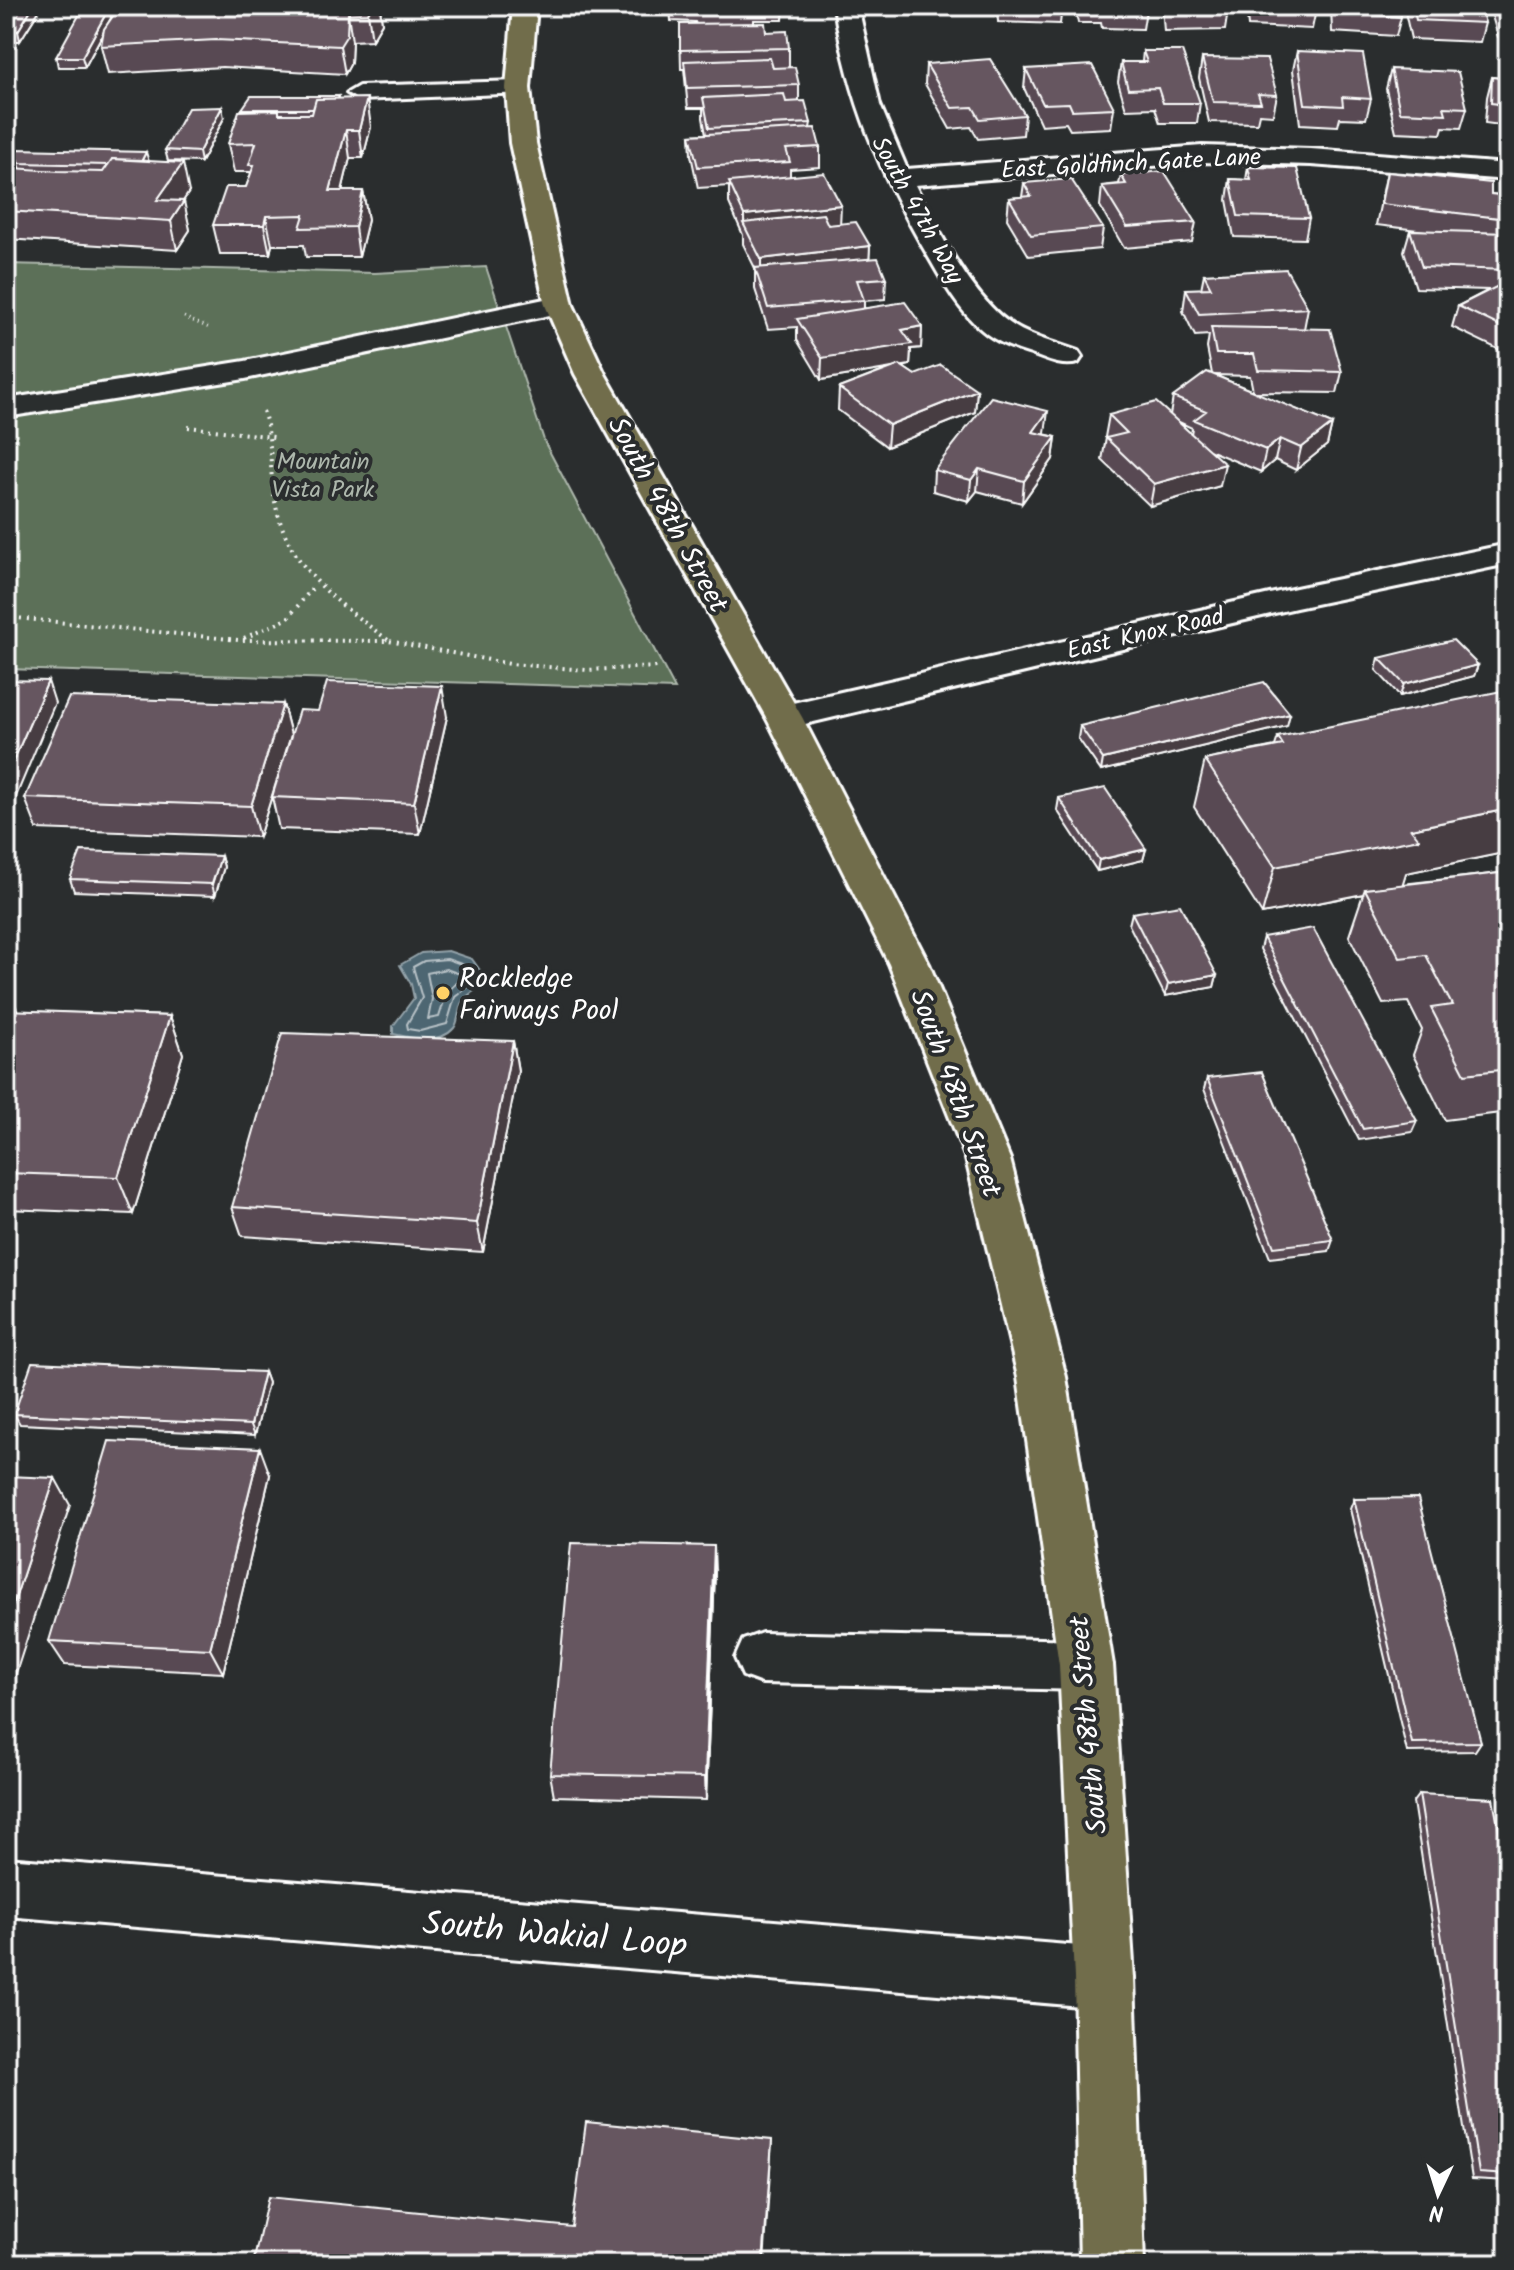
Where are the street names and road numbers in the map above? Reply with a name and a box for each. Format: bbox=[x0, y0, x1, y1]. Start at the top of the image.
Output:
street label: South 47th Way bbox=[860, 129, 974, 293]
street label: East Goldfinch Gate Lane bbox=[1000, 138, 1262, 191]
street label: South 48th Street bbox=[594, 409, 740, 623]
street label: East Knox Road bbox=[1063, 597, 1229, 671]
street label: South 48th Street bbox=[896, 984, 1014, 1205]
street label: South 48th Street bbox=[1057, 1613, 1121, 1836]
street label: South Wakial Loop bbox=[420, 1898, 689, 1974]

